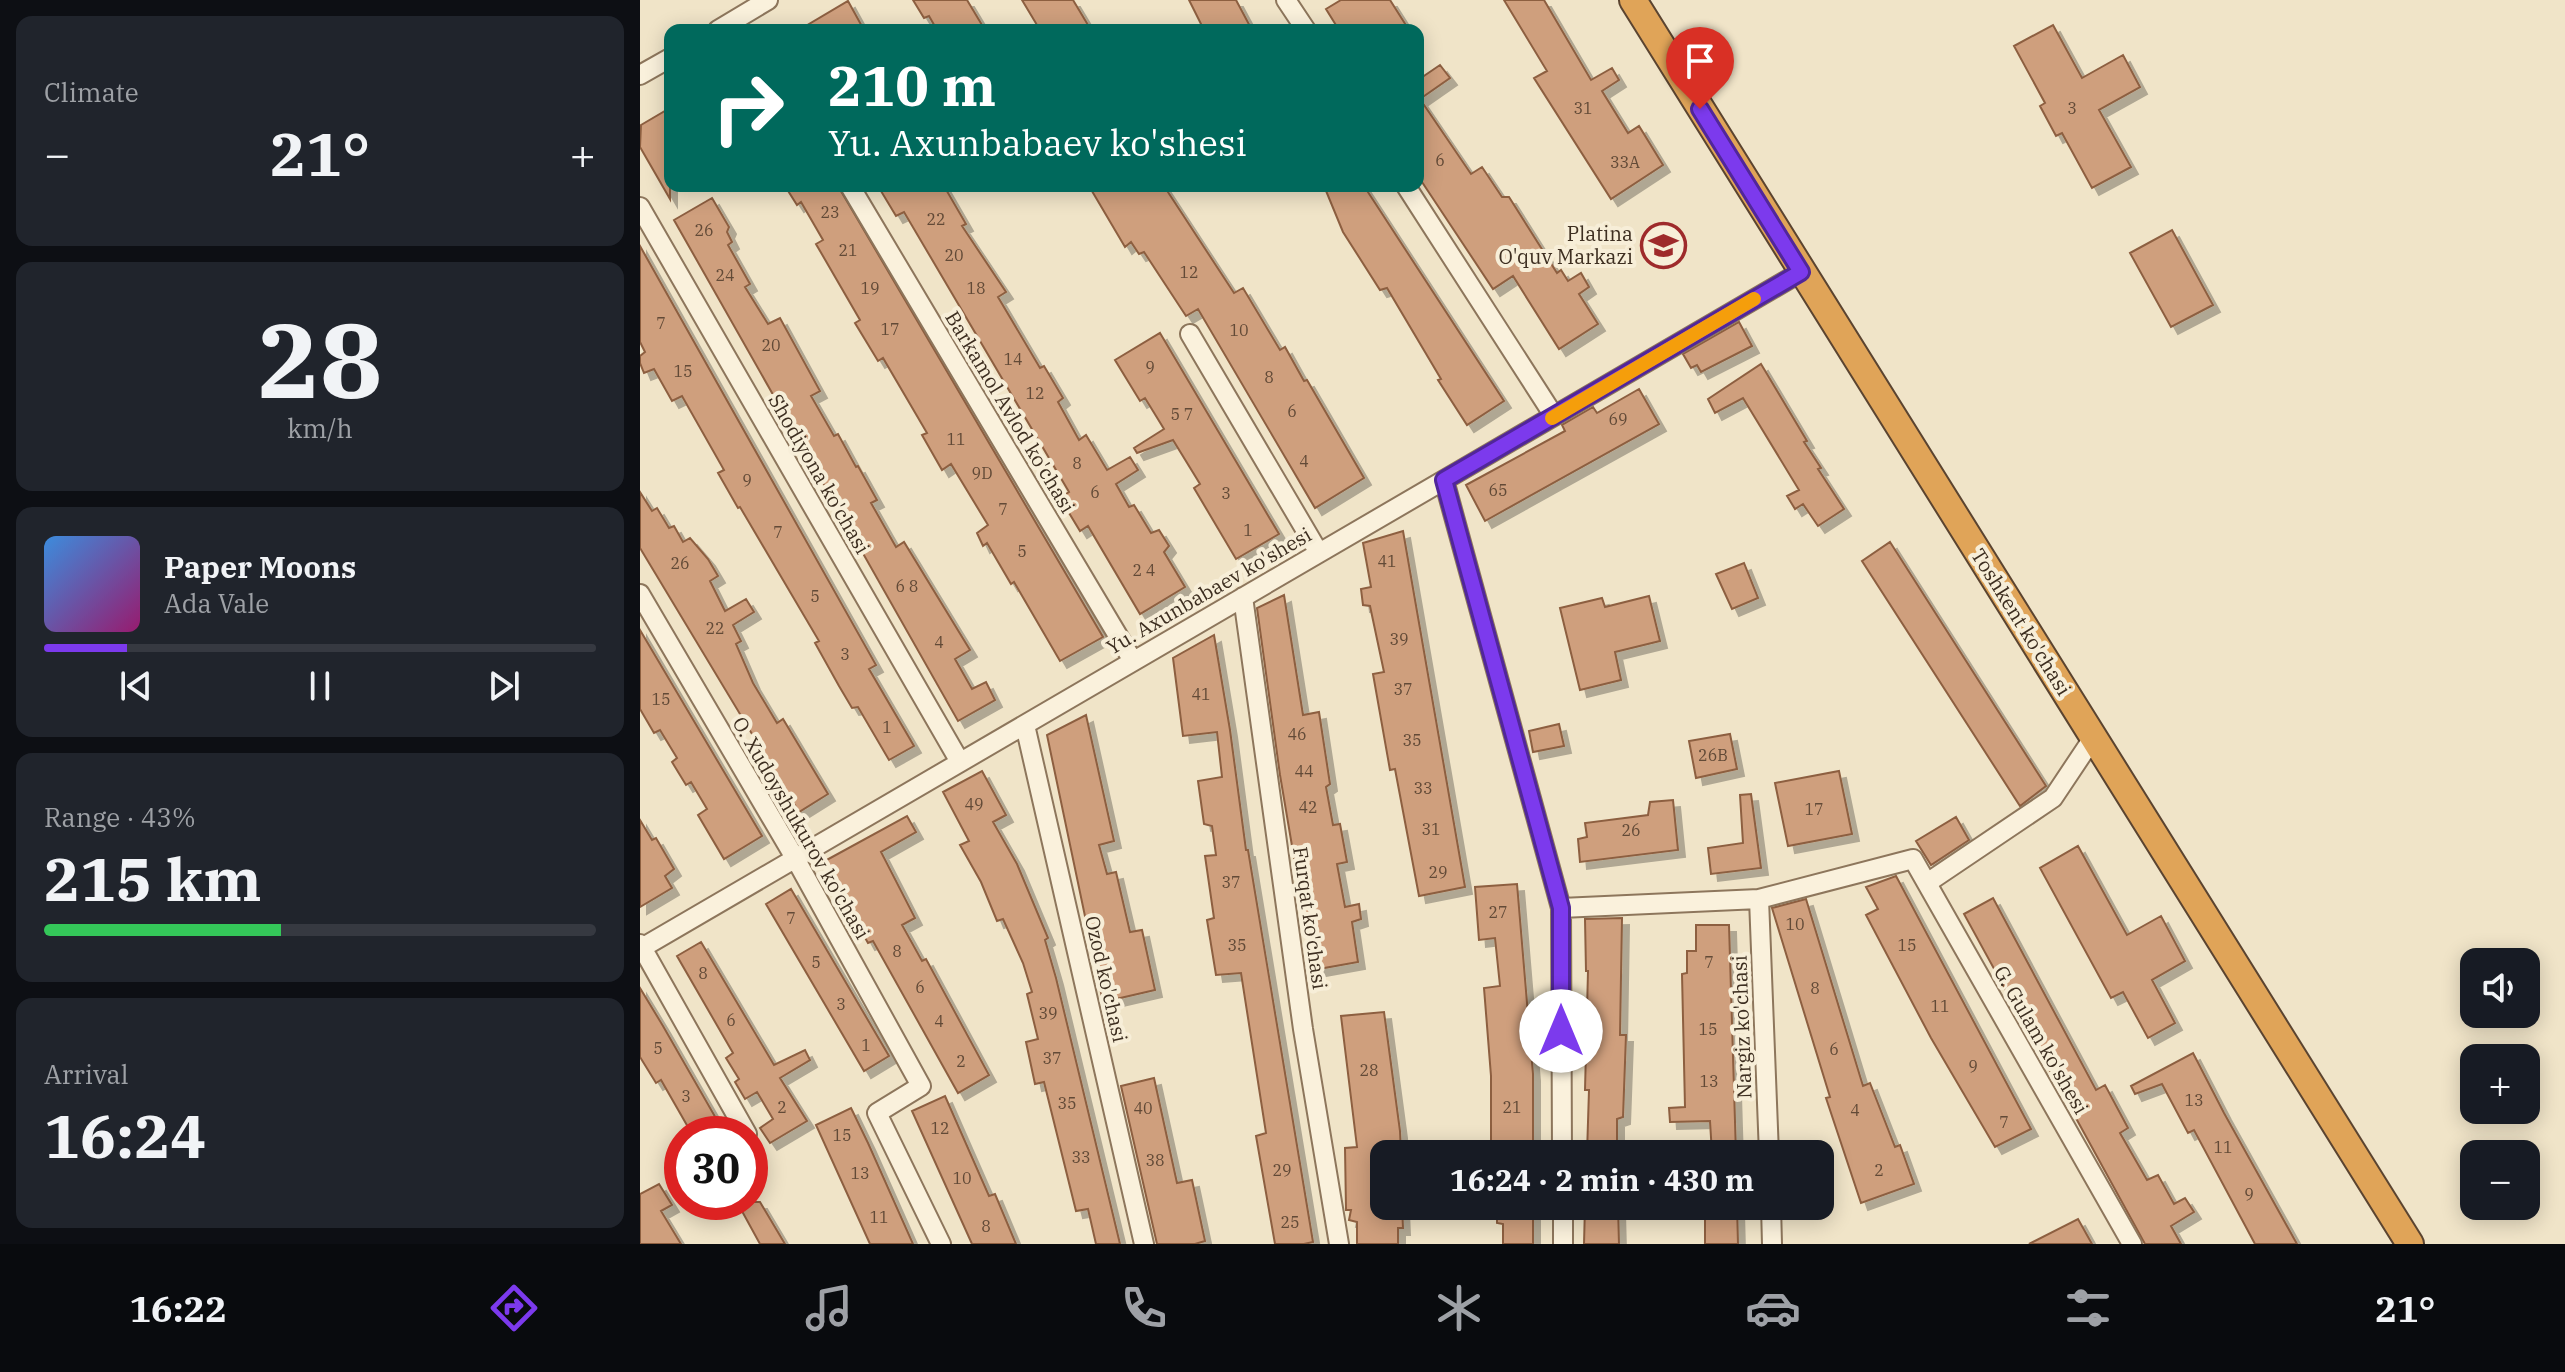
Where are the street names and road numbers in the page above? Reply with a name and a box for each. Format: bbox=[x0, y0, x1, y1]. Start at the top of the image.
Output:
street label: Barkamol Avlod ko'chasi bbox=[939, 306, 1082, 518]
street label: Shodiyona ko'chasi bbox=[763, 389, 876, 559]
street label: Yu. Axunbabaev ko'shesi bbox=[1101, 521, 1316, 660]
street label: Toshkent ko'chasi bbox=[1965, 543, 2078, 700]
street label: O. Xudoyshukurov ko'chasi bbox=[726, 711, 876, 944]
street label: Furqat ko'chasi bbox=[1287, 845, 1334, 991]
street label: Ozod ko'chasi bbox=[1079, 913, 1134, 1045]
street label: Nargiz ko'chasi bbox=[1726, 955, 1757, 1099]
street label: G. Gulam ko'shesi bbox=[1988, 961, 2095, 1119]

